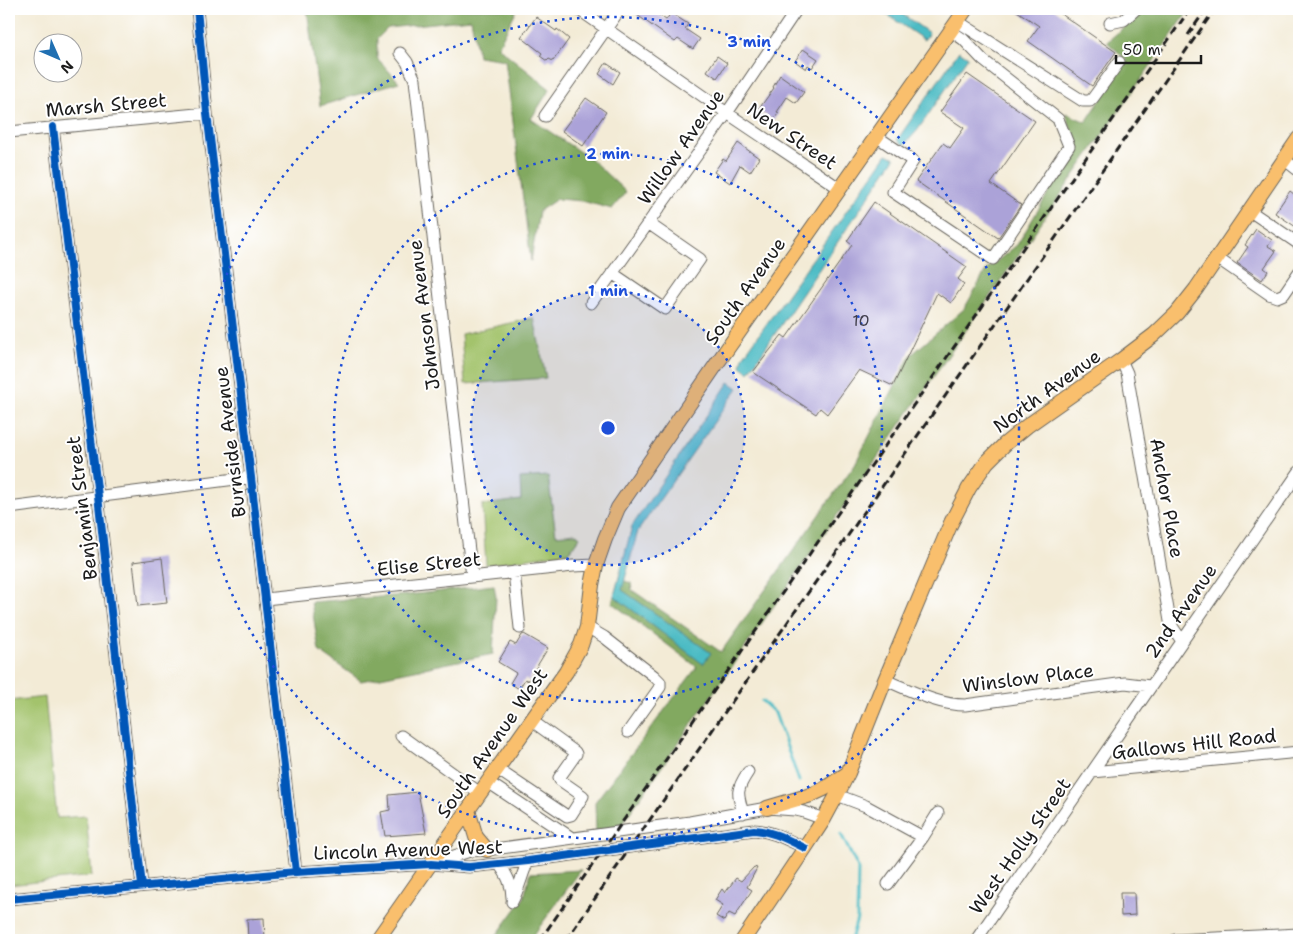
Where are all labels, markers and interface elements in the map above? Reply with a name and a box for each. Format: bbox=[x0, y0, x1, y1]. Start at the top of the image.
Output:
north arrow bbox=[32, 32, 82, 82]
text: 3 min bbox=[727, 32, 771, 52]
scale bar bbox=[1116, 32, 1200, 64]
text: 50 m bbox=[1123, 40, 1161, 60]
text: N bbox=[57, 57, 77, 77]
street label: Willow Avenue bbox=[632, 84, 730, 210]
street label: Marsh Street bbox=[44, 87, 168, 123]
street label: New Street bbox=[742, 97, 842, 175]
text: 2 min bbox=[586, 144, 630, 164]
street label: South Avenue bbox=[699, 232, 791, 350]
street label: Johnson Avenue bbox=[402, 238, 446, 392]
text: 1 min bbox=[588, 281, 628, 301]
house number: 10 bbox=[852, 310, 870, 331]
street label: North Avenue bbox=[988, 343, 1106, 439]
street label: Burnside Avenue bbox=[208, 365, 252, 519]
centre of rings bbox=[599, 419, 617, 437]
street label: Benjamin Street bbox=[61, 434, 103, 582]
street label: Anchor Place bbox=[1144, 436, 1190, 560]
street label: Elise Street bbox=[376, 546, 482, 582]
street label: 2nd Avenue bbox=[1139, 559, 1223, 663]
street label: Winslow Place bbox=[961, 658, 1095, 698]
street label: South Avenue West bbox=[431, 663, 553, 823]
street label: Gallows Hill Road bbox=[1111, 723, 1277, 765]
street label: West Holly Street bbox=[964, 773, 1076, 919]
street label: Lincoln Avenue West bbox=[313, 834, 503, 866]

